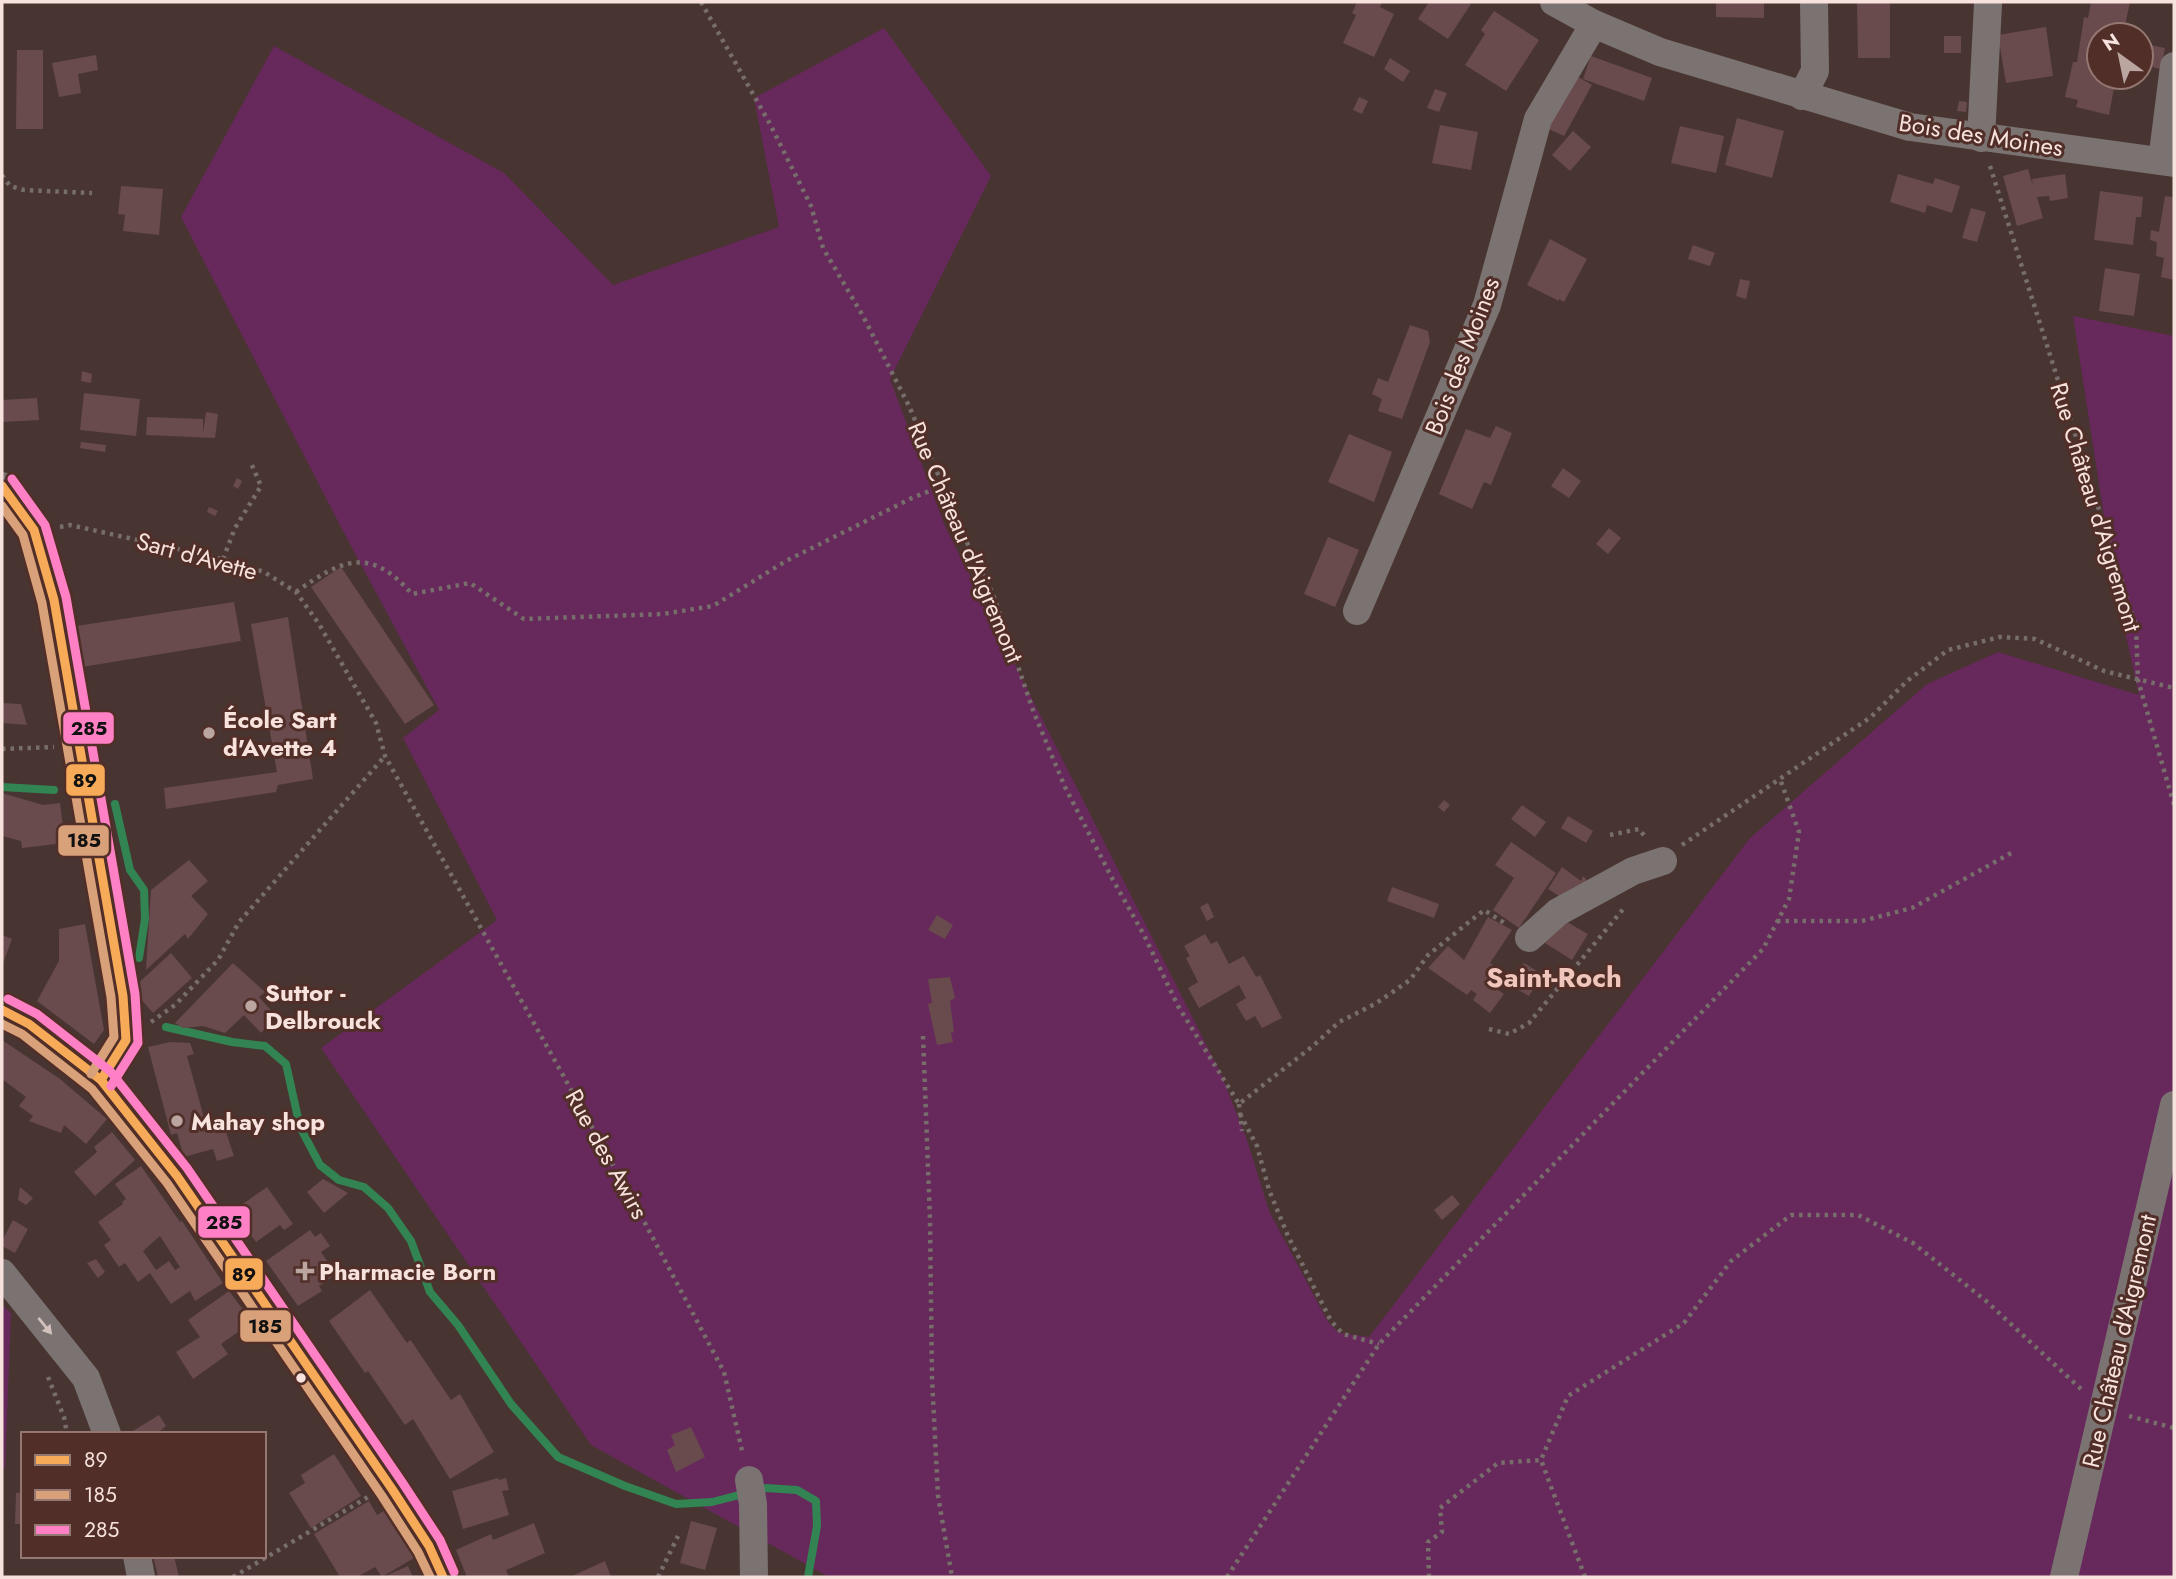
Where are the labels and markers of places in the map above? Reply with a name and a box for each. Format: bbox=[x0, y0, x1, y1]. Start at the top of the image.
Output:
place label: École Sart d'Avette 4 bbox=[223, 702, 337, 765]
marker: École Sart d'Avette 4 bbox=[201, 725, 217, 741]
place label: Suttor - Delbrouck bbox=[265, 975, 381, 1038]
marker: Suttor - Delbrouck bbox=[243, 998, 259, 1014]
place label: Mahay shop bbox=[191, 1104, 325, 1139]
marker: Mahay shop bbox=[169, 1113, 185, 1129]
place label: Pharmacie Born bbox=[319, 1254, 496, 1289]
marker: Pharmacie Born bbox=[297, 1263, 313, 1279]
unlabelled marker bbox=[294, 1371, 308, 1385]

